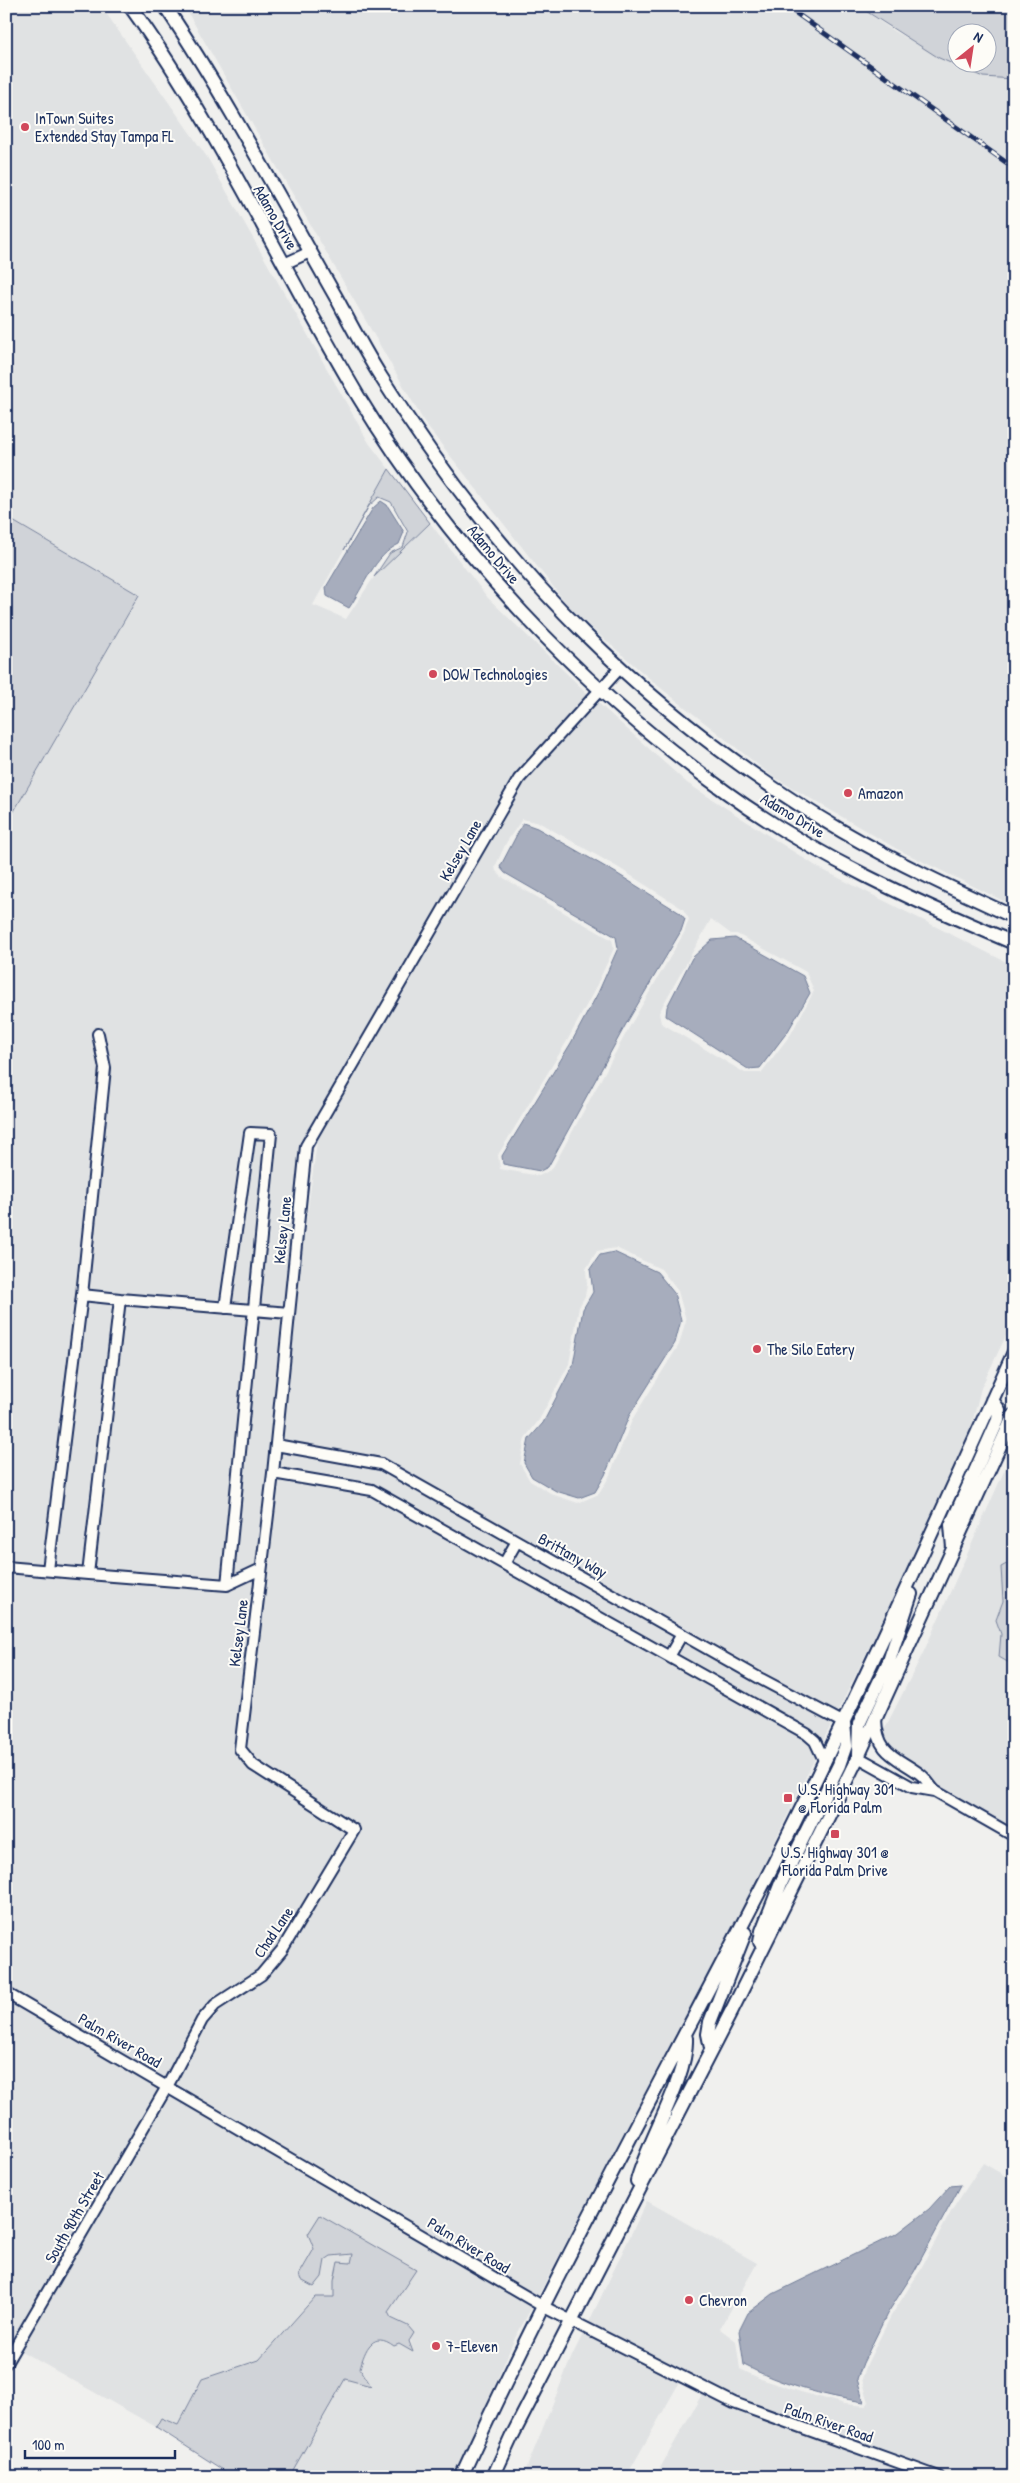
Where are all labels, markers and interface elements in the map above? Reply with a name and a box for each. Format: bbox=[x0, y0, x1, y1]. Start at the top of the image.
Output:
north arrow bbox=[948, 22, 998, 72]
text: N bbox=[971, 26, 987, 47]
place label: InTown Suites Extended Stay Tampa FL bbox=[35, 107, 174, 147]
marker: InTown Suites Extended Stay Tampa FL bbox=[19, 121, 31, 133]
street label: Adamo Drive bbox=[249, 181, 304, 254]
street label: Adamo Drive bbox=[463, 520, 526, 589]
place label: DOW Technologies bbox=[443, 663, 547, 685]
marker: DOW Technologies bbox=[427, 668, 439, 680]
place label: Amazon bbox=[858, 782, 904, 804]
street label: Adamo Drive bbox=[757, 787, 830, 843]
marker: Amazon bbox=[842, 787, 854, 799]
street label: Kelsey Lane bbox=[434, 815, 487, 885]
street label: Kelsey Lane bbox=[268, 1195, 297, 1265]
place label: The Silo Eatery bbox=[767, 1338, 855, 1360]
marker: The Silo Eatery bbox=[751, 1343, 763, 1355]
street label: Brittany Way bbox=[535, 1527, 612, 1583]
street label: Kelsey Lane bbox=[223, 1597, 253, 1668]
place label: U.S. Highway 301 @ Florida Palm bbox=[798, 1778, 894, 1818]
marker: U.S. Highway 301 @ Florida Palm bbox=[782, 1792, 794, 1804]
marker: U.S. Highway 301 @ Florida Palm Drive bbox=[829, 1828, 841, 1840]
place label: U.S. Highway 301 @ Florida Palm Drive bbox=[781, 1841, 889, 1881]
street label: Chad Lane bbox=[248, 1901, 299, 1962]
street label: Palm River Road bbox=[74, 2007, 166, 2073]
street label: South 90th Street bbox=[39, 2167, 109, 2267]
street label: Palm River Road bbox=[424, 2212, 514, 2278]
place label: Chevron bbox=[699, 2289, 747, 2311]
marker: Chevron bbox=[683, 2294, 695, 2306]
place label: 7-Eleven bbox=[446, 2335, 498, 2357]
marker: 7-Eleven bbox=[430, 2340, 442, 2352]
street label: Palm River Road bbox=[782, 2397, 876, 2447]
scale bar bbox=[25, 2428, 175, 2460]
text: 100 m bbox=[32, 2434, 65, 2455]

